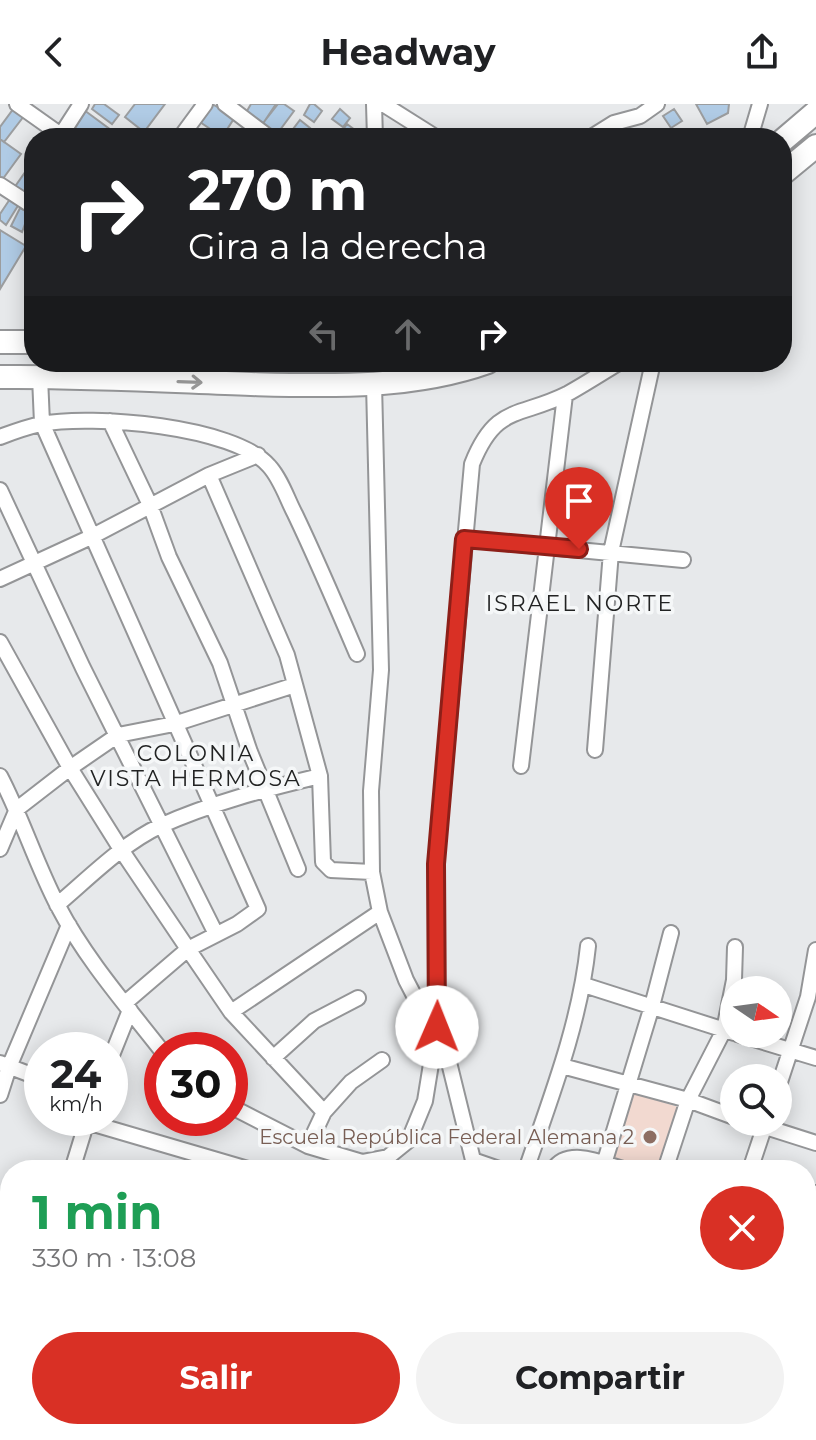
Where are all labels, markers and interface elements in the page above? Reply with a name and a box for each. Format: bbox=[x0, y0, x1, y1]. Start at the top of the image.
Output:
icon: back bbox=[32, 30, 76, 74]
text: Headway bbox=[321, 30, 495, 74]
icon: share bbox=[740, 30, 784, 74]
text: 270 m bbox=[188, 156, 367, 224]
icon: right bbox=[56, 160, 160, 264]
text: Gira a la derecha bbox=[188, 224, 488, 268]
icon: left bbox=[302, 312, 346, 356]
icon: ahead bbox=[386, 312, 430, 356]
icon: right bbox=[470, 312, 514, 356]
one-way arrow bbox=[176, 374, 203, 390]
pin bbox=[545, 467, 613, 549]
icon: arrive bbox=[557, 479, 601, 523]
district label: ISRAEL NORTE bbox=[486, 590, 674, 617]
district label: COLONIA VISTA HERMOSA bbox=[90, 740, 302, 792]
north arrow bbox=[720, 976, 792, 1048]
map controls bbox=[720, 976, 792, 1136]
position arrow bbox=[395, 985, 479, 1069]
speed limit sign: 30 bbox=[144, 1032, 248, 1136]
text: 24 bbox=[51, 1049, 101, 1098]
button: search bbox=[720, 1064, 792, 1136]
text: km/h bbox=[49, 1092, 103, 1116]
place label: Escuela República Federal Alemana 2 bbox=[259, 1125, 634, 1149]
marker: Escuela República Federal Alemana 2 bbox=[641, 1128, 659, 1146]
text: 1 min bbox=[32, 1183, 162, 1241]
button: close bbox=[700, 1186, 784, 1270]
text: 330 m · 13:08 bbox=[32, 1242, 196, 1274]
button: Salir bbox=[32, 1332, 400, 1424]
button: Compartir bbox=[416, 1332, 784, 1424]

